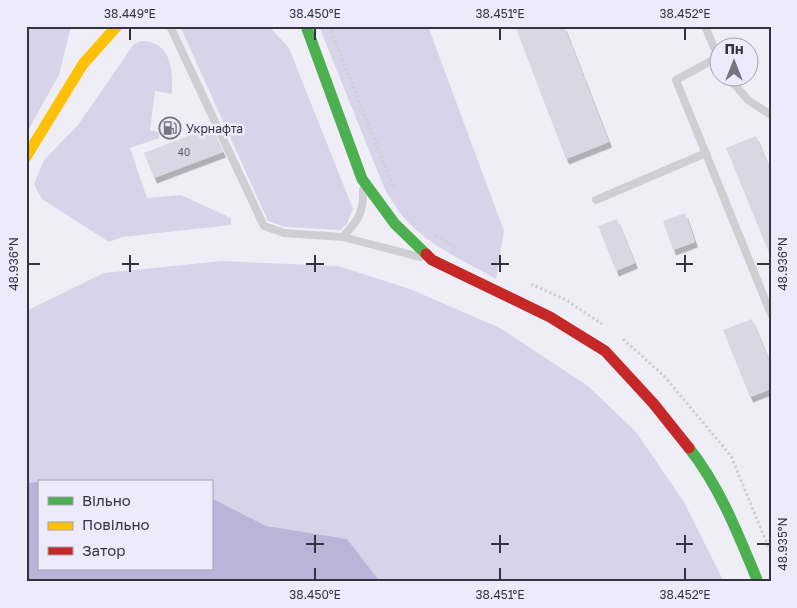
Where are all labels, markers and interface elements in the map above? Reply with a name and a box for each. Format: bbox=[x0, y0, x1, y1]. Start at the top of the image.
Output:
text: 38.449°E bbox=[104, 6, 156, 21]
text: 38.450°E bbox=[289, 6, 341, 21]
text: 38.451°E bbox=[475, 6, 525, 21]
text: 38.452°E bbox=[659, 6, 711, 21]
north arrow bbox=[710, 38, 760, 88]
text: Пн bbox=[724, 40, 744, 57]
fuel station icon: Укрнафта bbox=[158, 116, 182, 140]
place label: Укрнафта bbox=[186, 121, 243, 136]
house number: 40 bbox=[178, 146, 190, 158]
text: 48.936°N bbox=[6, 237, 21, 291]
text: 48.936°N bbox=[775, 237, 790, 291]
legend bbox=[38, 480, 212, 570]
text: Вільно bbox=[82, 491, 131, 509]
text: Повільно bbox=[82, 515, 150, 533]
text: 48.935°N bbox=[775, 517, 790, 571]
text: Затор bbox=[82, 541, 125, 559]
text: 38.450°E bbox=[289, 587, 341, 602]
text: 38.451°E bbox=[475, 587, 525, 602]
text: 38.452°E bbox=[659, 587, 711, 602]

